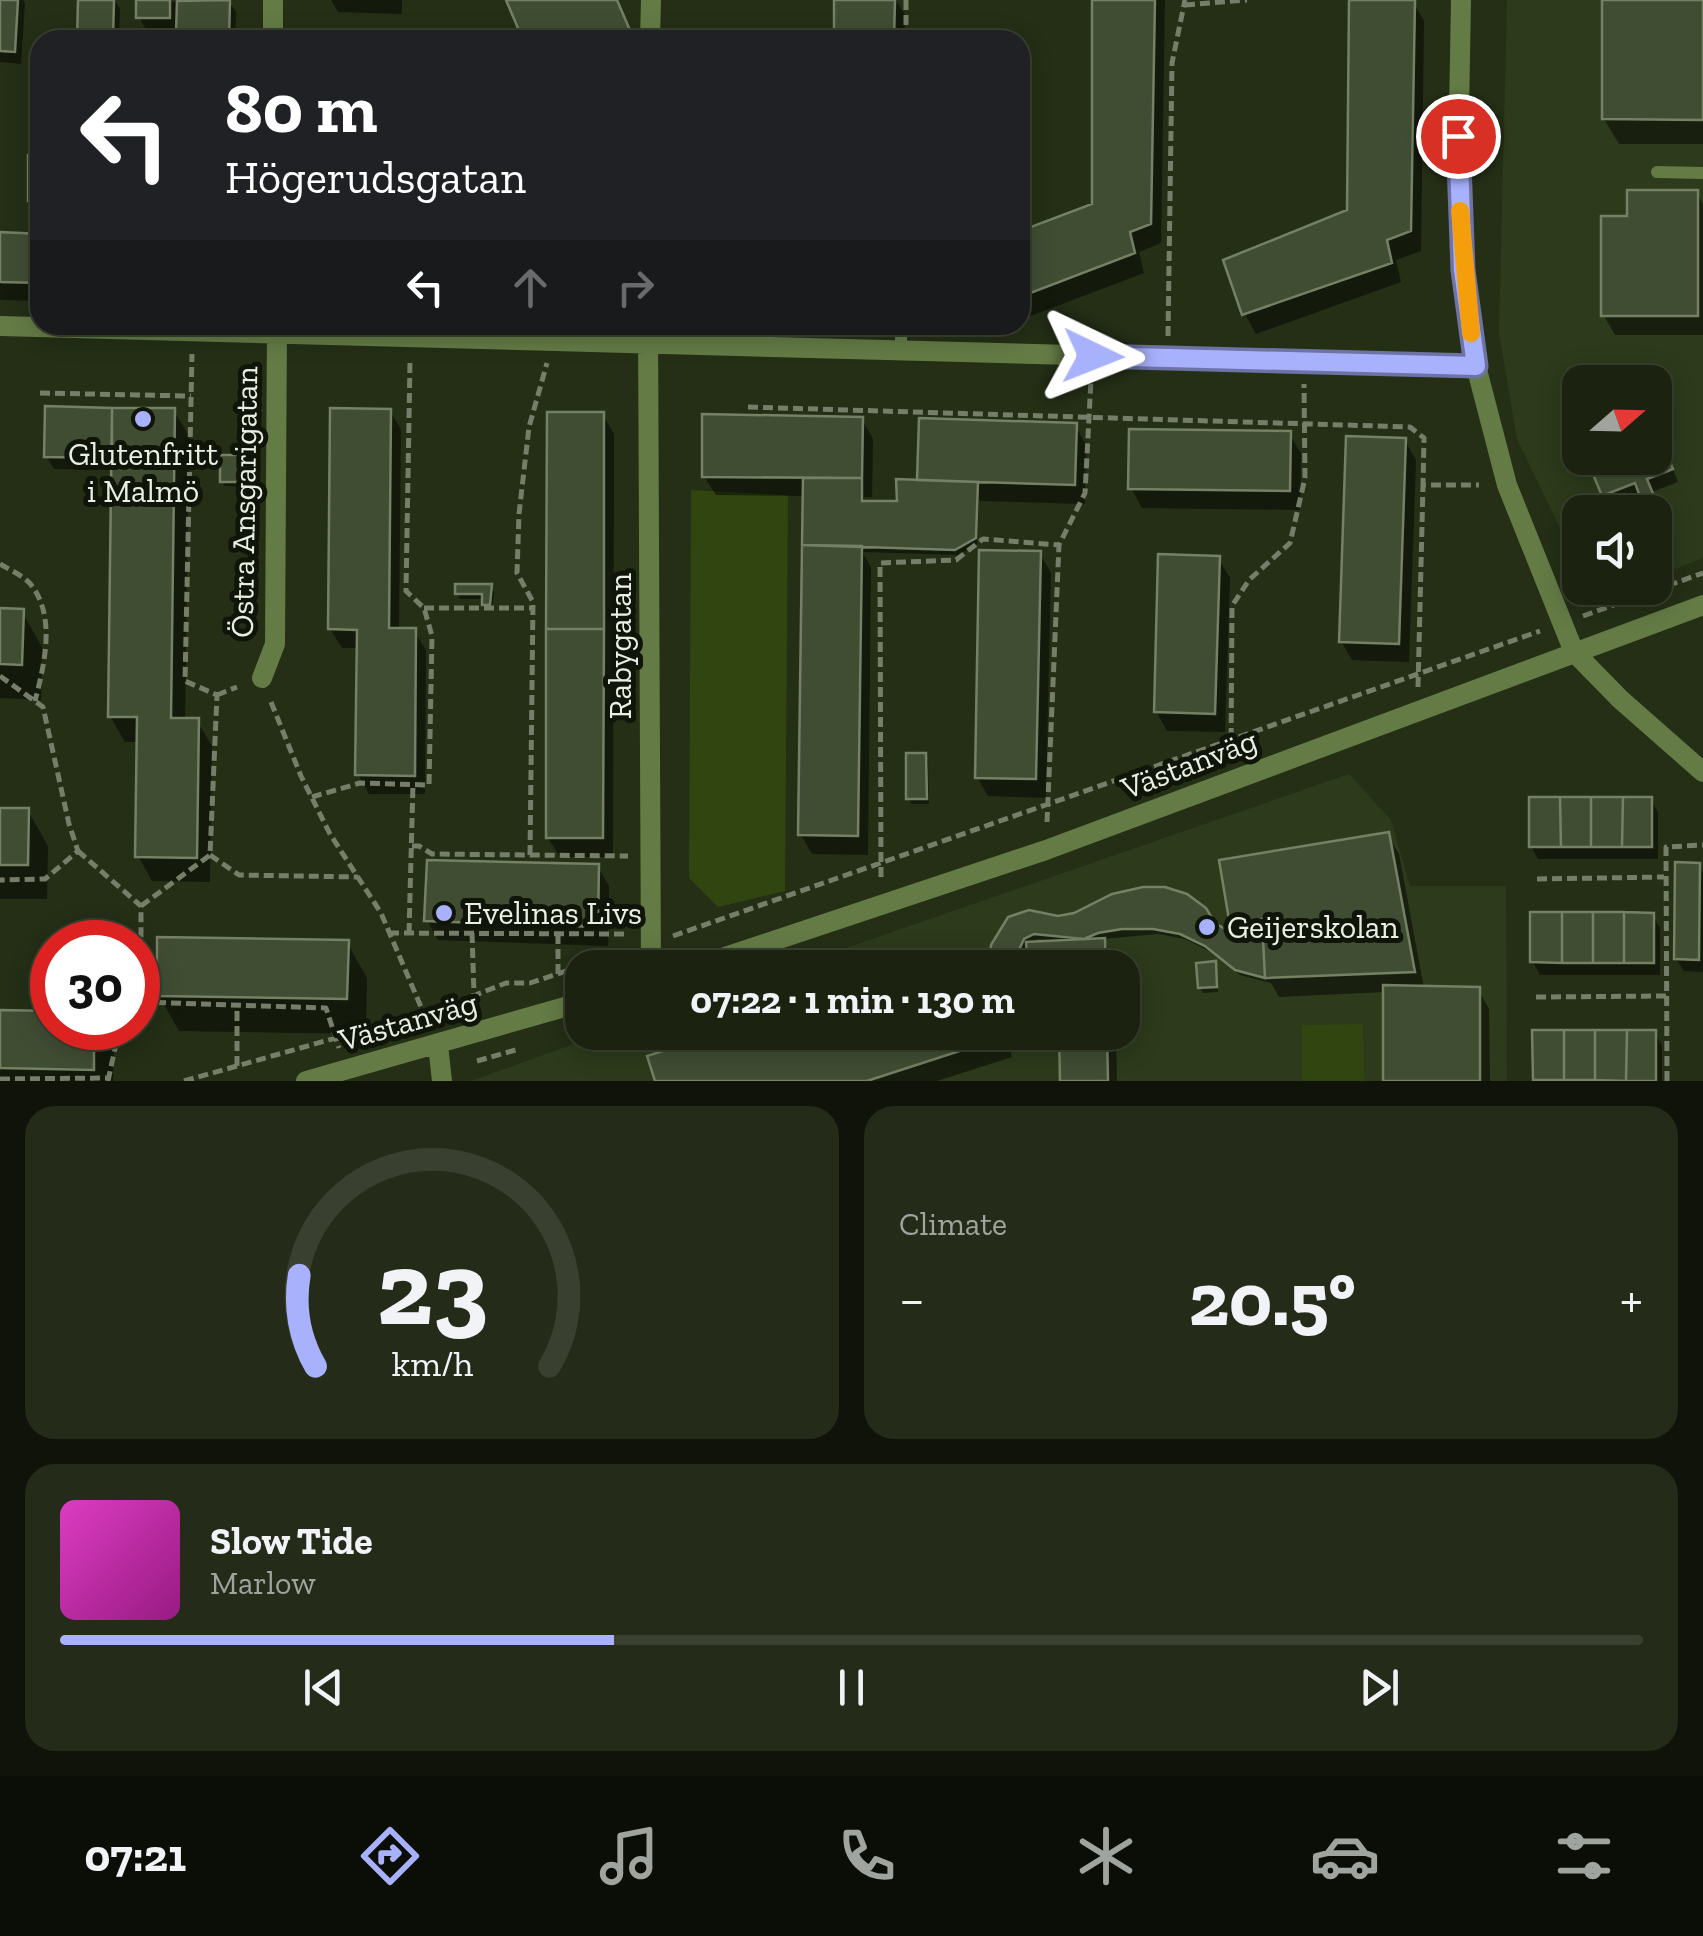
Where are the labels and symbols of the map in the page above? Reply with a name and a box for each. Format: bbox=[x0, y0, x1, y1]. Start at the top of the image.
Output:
pin bbox=[1416, 94, 1501, 179]
position arrow bbox=[1041, 304, 1145, 408]
street label: Östra Ansgarigatan bbox=[223, 365, 265, 638]
north arrow bbox=[1562, 365, 1672, 475]
marker: Glutenfritt i Malmö bbox=[132, 408, 154, 430]
place label: Glutenfritt i Malmö bbox=[68, 435, 218, 510]
street label: Rabygatan bbox=[601, 572, 639, 719]
street label: Västanväg bbox=[1115, 721, 1262, 808]
place label: Evelinas Livs bbox=[464, 894, 642, 932]
marker: Evelinas Livs bbox=[433, 902, 455, 924]
place label: Geijerskolan bbox=[1227, 908, 1399, 946]
marker: Geijerskolan bbox=[1196, 916, 1218, 938]
speed limit sign: 30 bbox=[30, 920, 160, 1050]
street label: Västanväg bbox=[333, 983, 482, 1059]

